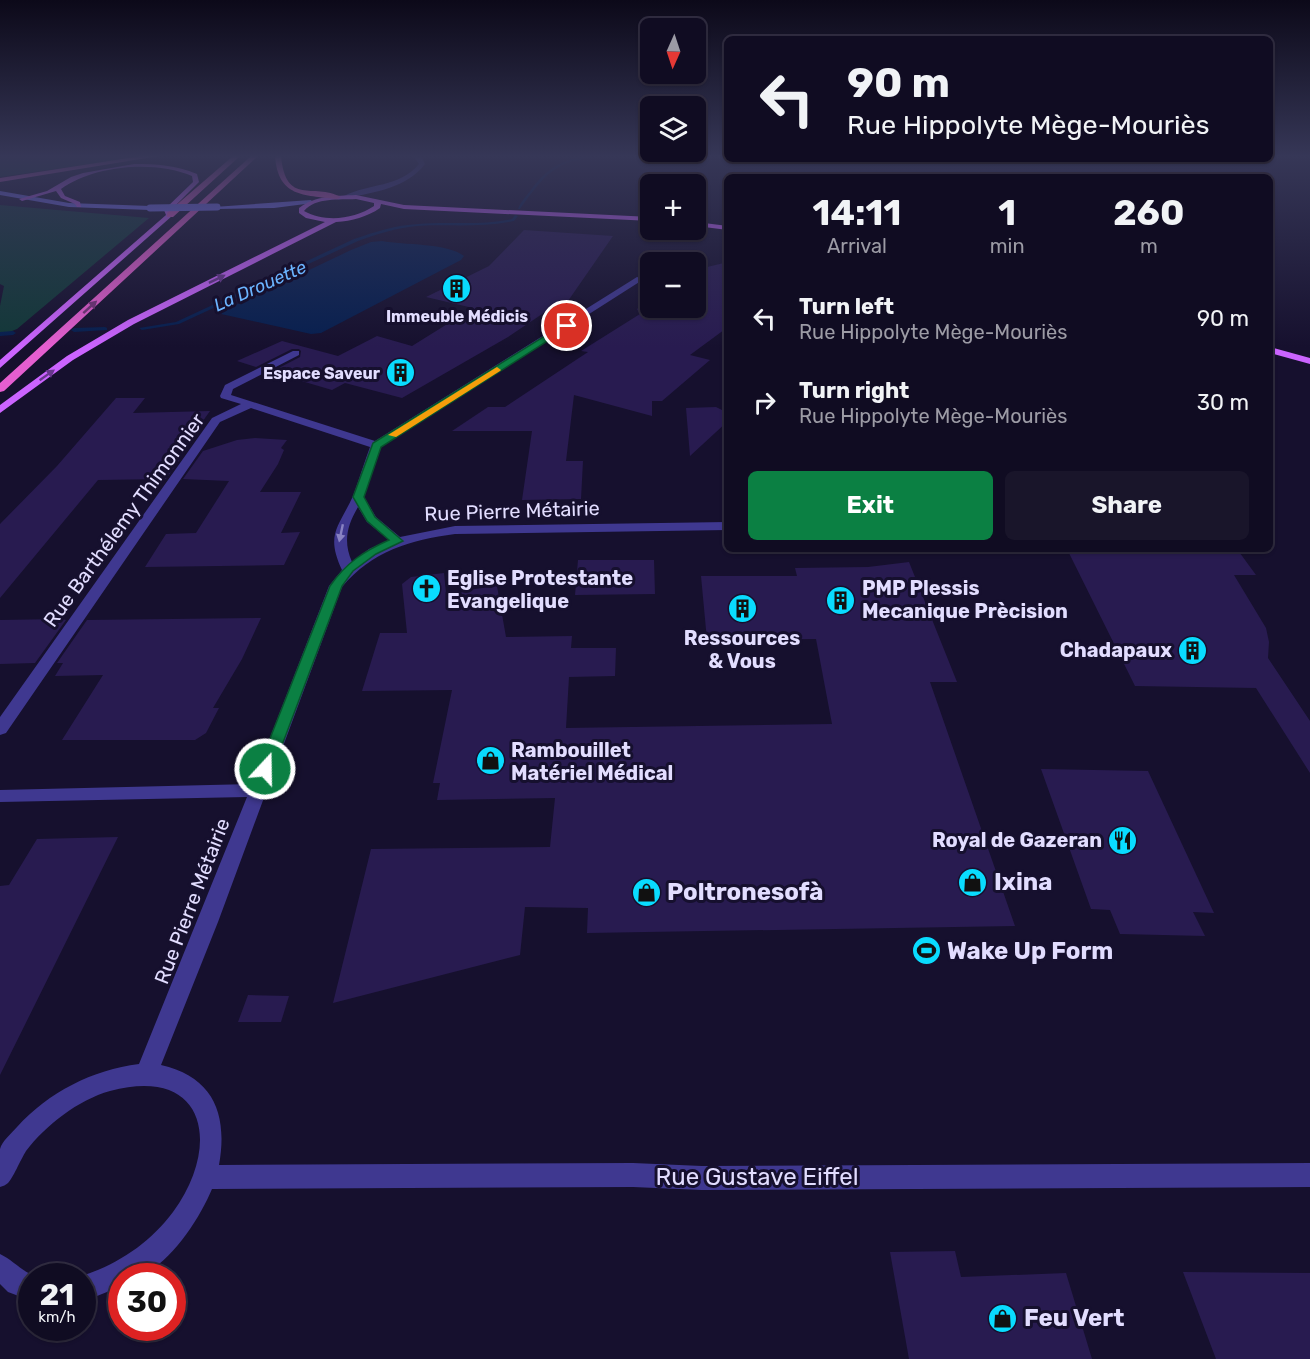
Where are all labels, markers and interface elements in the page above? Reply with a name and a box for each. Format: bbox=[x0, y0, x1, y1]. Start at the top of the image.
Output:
north arrow bbox=[640, 18, 706, 84]
map controls bbox=[640, 18, 706, 318]
text: 90 m bbox=[847, 58, 950, 108]
icon: left bbox=[748, 60, 826, 138]
button: layers bbox=[640, 96, 706, 162]
text: Rue Hippolyte Mège-Mouriès bbox=[847, 109, 1209, 141]
button: + bbox=[640, 174, 706, 240]
text: 14:11 bbox=[813, 191, 901, 234]
text: 1 bbox=[998, 191, 1016, 234]
text: 260 bbox=[1113, 191, 1184, 234]
text: Arrival bbox=[827, 234, 887, 258]
text: min bbox=[990, 234, 1025, 258]
text: m bbox=[1140, 234, 1158, 258]
button: − bbox=[640, 252, 706, 318]
water label: La Drouette bbox=[210, 256, 310, 316]
building icon: Immeuble Médicis bbox=[441, 272, 473, 304]
one-way arrow bbox=[208, 275, 225, 284]
text: Turn left bbox=[799, 293, 894, 320]
pin bbox=[541, 300, 592, 351]
one-way arrow bbox=[82, 301, 97, 314]
icon: left bbox=[748, 302, 781, 335]
text: 90 m bbox=[1197, 305, 1249, 332]
place label: Immeuble Médicis bbox=[386, 307, 528, 326]
icon: arrive bbox=[550, 309, 583, 342]
text: Rue Hippolyte Mège-Mouriès bbox=[799, 320, 1068, 344]
building icon: Espace Saveur bbox=[385, 357, 417, 389]
place label: Espace Saveur bbox=[263, 364, 381, 383]
one-way arrow bbox=[39, 369, 55, 381]
text: Turn right bbox=[799, 377, 909, 404]
icon: right bbox=[748, 386, 781, 419]
text: 30 m bbox=[1197, 389, 1249, 416]
text: Rue Hippolyte Mège-Mouriès bbox=[799, 404, 1068, 428]
street label: Rue Barthélemy Thimonnier bbox=[38, 408, 210, 632]
button: Exit bbox=[748, 471, 993, 540]
button: Share bbox=[1005, 471, 1249, 540]
street label: Rue Pierre Métairie bbox=[424, 496, 600, 526]
one-way arrow bbox=[336, 524, 345, 543]
place label: Eglise Protestante Evangelique bbox=[447, 566, 633, 613]
church icon: Eglise Protestante Evangelique bbox=[410, 573, 442, 605]
place label: PMP Plessis Mecanique Prècision bbox=[862, 576, 1068, 623]
building icon: PMP Plessis Mecanique Prècision bbox=[825, 584, 857, 616]
building icon: Ressources & Vous bbox=[726, 592, 758, 624]
place label: Ressources & Vous bbox=[684, 626, 800, 673]
building icon: Chadapaux bbox=[1177, 634, 1209, 666]
place label: Chadapaux bbox=[1060, 638, 1172, 662]
position arrow bbox=[233, 737, 297, 801]
place label: Rambouillet Matériel Médical bbox=[511, 738, 673, 785]
shop icon: Rambouillet Matériel Médical bbox=[474, 745, 506, 777]
street label: Rue Pierre Métairie bbox=[149, 815, 235, 987]
restaurant icon: Royal de Gazeran bbox=[1107, 824, 1139, 856]
place label: Royal de Gazeran bbox=[932, 828, 1102, 852]
shop icon: Ixina bbox=[957, 866, 989, 898]
place label: Ixina bbox=[994, 868, 1052, 896]
shop icon: Poltronesofà bbox=[630, 876, 662, 908]
place label: Poltronesofà bbox=[667, 878, 823, 906]
sports icon: Wake Up Form bbox=[910, 935, 942, 967]
place label: Wake Up Form bbox=[947, 937, 1113, 965]
street label: Rue Gustave Eiffel bbox=[655, 1163, 859, 1191]
speed limit sign: 30 bbox=[108, 1263, 186, 1341]
text: 21 bbox=[40, 1277, 74, 1313]
shop icon: Feu Vert bbox=[987, 1302, 1019, 1334]
place label: Feu Vert bbox=[1024, 1304, 1124, 1332]
text: km/h bbox=[38, 1308, 76, 1326]

